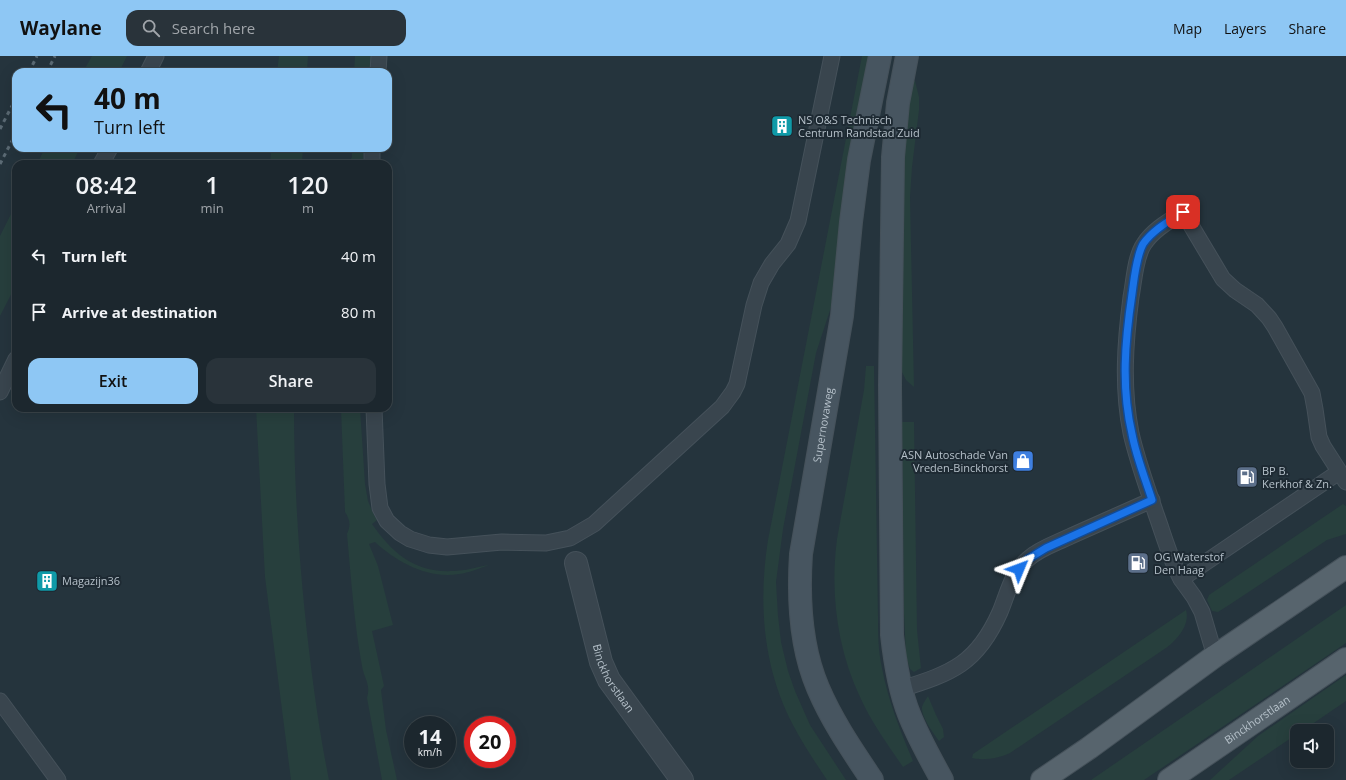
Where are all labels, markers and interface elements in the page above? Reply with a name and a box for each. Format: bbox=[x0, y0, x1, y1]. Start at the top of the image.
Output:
search box bbox=[126, 10, 406, 46]
text: Waylane bbox=[20, 15, 102, 41]
icon: search bbox=[140, 17, 162, 39]
text: Search here bbox=[172, 18, 255, 38]
text: Map bbox=[1173, 19, 1202, 38]
text: Layers bbox=[1224, 19, 1266, 38]
text: Share bbox=[1288, 19, 1326, 38]
text: 40 m bbox=[94, 79, 161, 117]
icon: left bbox=[28, 84, 80, 136]
place label: NS O&S Technisch Centrum Randstad Zuid bbox=[798, 112, 920, 140]
building icon: NS O&S Technisch Centrum Randstad Zuid bbox=[769, 113, 795, 139]
text: Turn left bbox=[94, 115, 165, 139]
text: 08:42 bbox=[76, 168, 137, 201]
text: 1 bbox=[205, 168, 219, 201]
text: 120 bbox=[287, 168, 328, 201]
pin bbox=[1166, 195, 1200, 229]
text: Arrival bbox=[87, 199, 126, 217]
text: min bbox=[201, 199, 224, 217]
text: m bbox=[302, 199, 314, 217]
icon: arrive bbox=[1172, 201, 1194, 223]
icon: left bbox=[28, 245, 50, 267]
text: Turn left bbox=[62, 246, 127, 266]
text: 40 m bbox=[341, 246, 376, 266]
icon: arrive bbox=[28, 301, 50, 323]
text: Arrive at destination bbox=[62, 302, 217, 322]
text: 80 m bbox=[341, 302, 376, 322]
button: Exit bbox=[28, 358, 198, 404]
button: Share bbox=[206, 358, 376, 404]
street label: Supernovaweg bbox=[809, 386, 837, 464]
place label: ASN Autoschade Van Vreden-Binckhorst bbox=[901, 447, 1008, 475]
shop icon: ASN Autoschade Van Vreden-Binckhorst bbox=[1010, 448, 1036, 474]
place label: BP B. Kerkhof & Zn. bbox=[1262, 463, 1332, 491]
fuel station icon: BP B. Kerkhof & Zn. bbox=[1234, 464, 1260, 490]
position arrow bbox=[998, 548, 1040, 590]
place label: OG Waterstof Den Haag bbox=[1154, 549, 1225, 577]
fuel station icon: OG Waterstof Den Haag bbox=[1125, 550, 1151, 576]
building icon: Magazijn36 bbox=[34, 568, 60, 594]
place label: Magazijn36 bbox=[62, 573, 120, 588]
street label: Binckhorstlaan bbox=[590, 642, 638, 715]
street label: Binckhorstlaan bbox=[1221, 691, 1293, 747]
speed limit sign: 20 bbox=[464, 716, 516, 768]
text: 14 bbox=[419, 723, 441, 750]
map controls bbox=[1290, 724, 1334, 768]
button: sound bbox=[1290, 724, 1334, 768]
text: km/h bbox=[418, 745, 442, 759]

